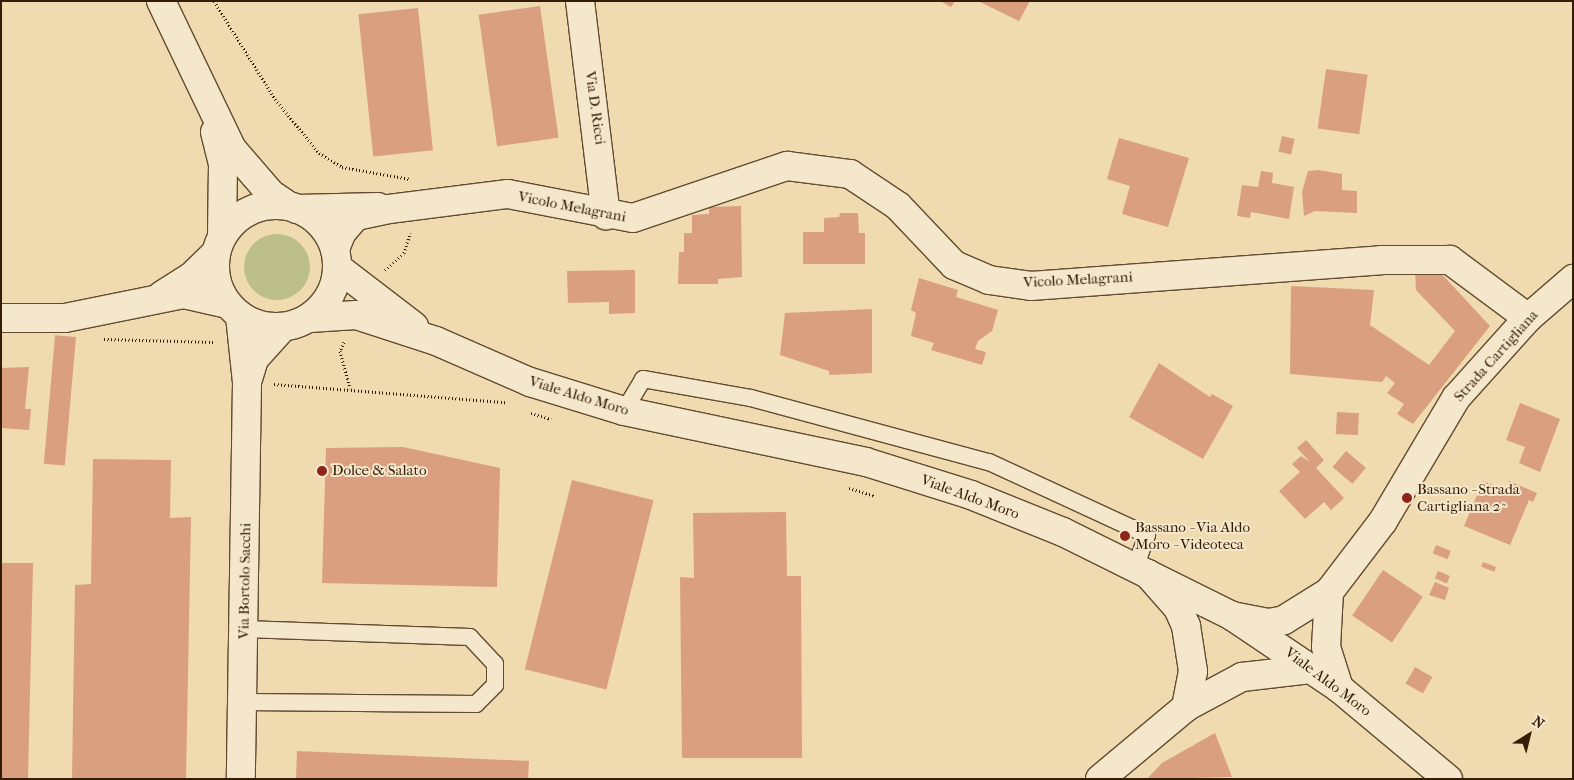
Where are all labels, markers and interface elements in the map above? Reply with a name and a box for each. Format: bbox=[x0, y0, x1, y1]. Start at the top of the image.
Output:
street label: Via D. Ricci bbox=[581, 70, 609, 146]
street label: Vicolo Melagrani bbox=[517, 188, 627, 226]
street label: Vicolo Melagrani bbox=[1023, 268, 1133, 292]
street label: Strada Cartigliana bbox=[1450, 306, 1542, 406]
street label: Viale Aldo Moro bbox=[527, 372, 631, 420]
place label: Dolce & Salato bbox=[332, 462, 427, 480]
marker: Dolce & Salato bbox=[316, 465, 328, 477]
street label: Viale Aldo Moro bbox=[918, 471, 1022, 523]
place label: Bassano - Strada Cartigliana 2^ bbox=[1417, 480, 1520, 515]
marker: Bassano - Strada Cartigliana 2^ bbox=[1401, 492, 1413, 504]
place label: Bassano - Via Aldo Moro - Videoteca bbox=[1135, 518, 1250, 553]
street label: Via Bortolo Sacchi bbox=[235, 523, 255, 639]
marker: Bassano - Via Aldo Moro - Videoteca bbox=[1119, 530, 1131, 542]
street label: Viale Aldo Moro bbox=[1281, 644, 1375, 720]
north arrow bbox=[1504, 710, 1554, 760]
text: N bbox=[1529, 712, 1547, 732]

